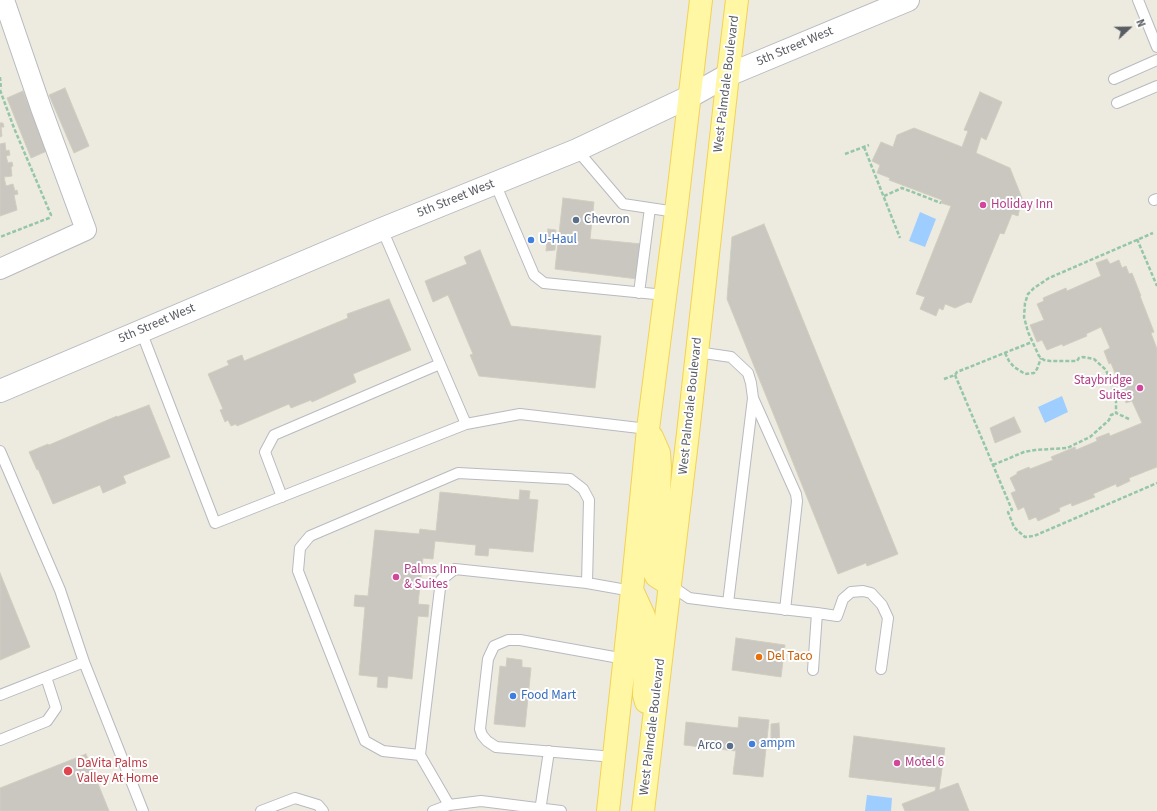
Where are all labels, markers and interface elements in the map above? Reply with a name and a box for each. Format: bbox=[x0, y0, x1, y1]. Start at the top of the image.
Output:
north arrow bbox=[1109, 8, 1149, 48]
street label: West Palmdale Boulevard bbox=[711, 15, 743, 153]
text: N bbox=[1132, 17, 1149, 30]
street label: 5th Street West bbox=[754, 24, 836, 70]
street label: 5th Street West bbox=[415, 176, 497, 222]
place label: Holiday Inn bbox=[991, 197, 1053, 213]
marker: Holiday Inn bbox=[978, 200, 988, 210]
place label: Chevron bbox=[584, 212, 630, 228]
marker: Chevron bbox=[571, 215, 581, 225]
place label: U-Haul bbox=[539, 232, 577, 248]
marker: U-Haul bbox=[526, 235, 536, 245]
street label: 5th Street West bbox=[116, 301, 198, 347]
street label: West Palmdale Boulevard bbox=[676, 337, 706, 475]
place label: Staybridge Suites bbox=[1074, 373, 1132, 404]
marker: Staybridge Suites bbox=[1135, 383, 1145, 393]
place label: Palms Inn & Suites bbox=[404, 562, 457, 593]
marker: Palms Inn & Suites bbox=[391, 572, 401, 582]
place label: Del Taco bbox=[767, 649, 813, 665]
marker: Del Taco bbox=[754, 652, 764, 662]
street label: West Palmdale Boulevard bbox=[637, 658, 669, 796]
place label: Food Mart bbox=[521, 688, 576, 704]
marker: Food Mart bbox=[508, 691, 518, 701]
place label: ampm bbox=[760, 736, 795, 752]
place label: Arco bbox=[698, 738, 722, 754]
marker: ampm bbox=[747, 739, 757, 749]
marker: Arco bbox=[725, 741, 735, 751]
place label: Motel 6 bbox=[905, 755, 944, 771]
place label: DaVita Palms Valley At Home bbox=[77, 756, 158, 787]
marker: Motel 6 bbox=[892, 758, 902, 768]
marker: DaVita Palms Valley At Home bbox=[62, 765, 74, 777]

